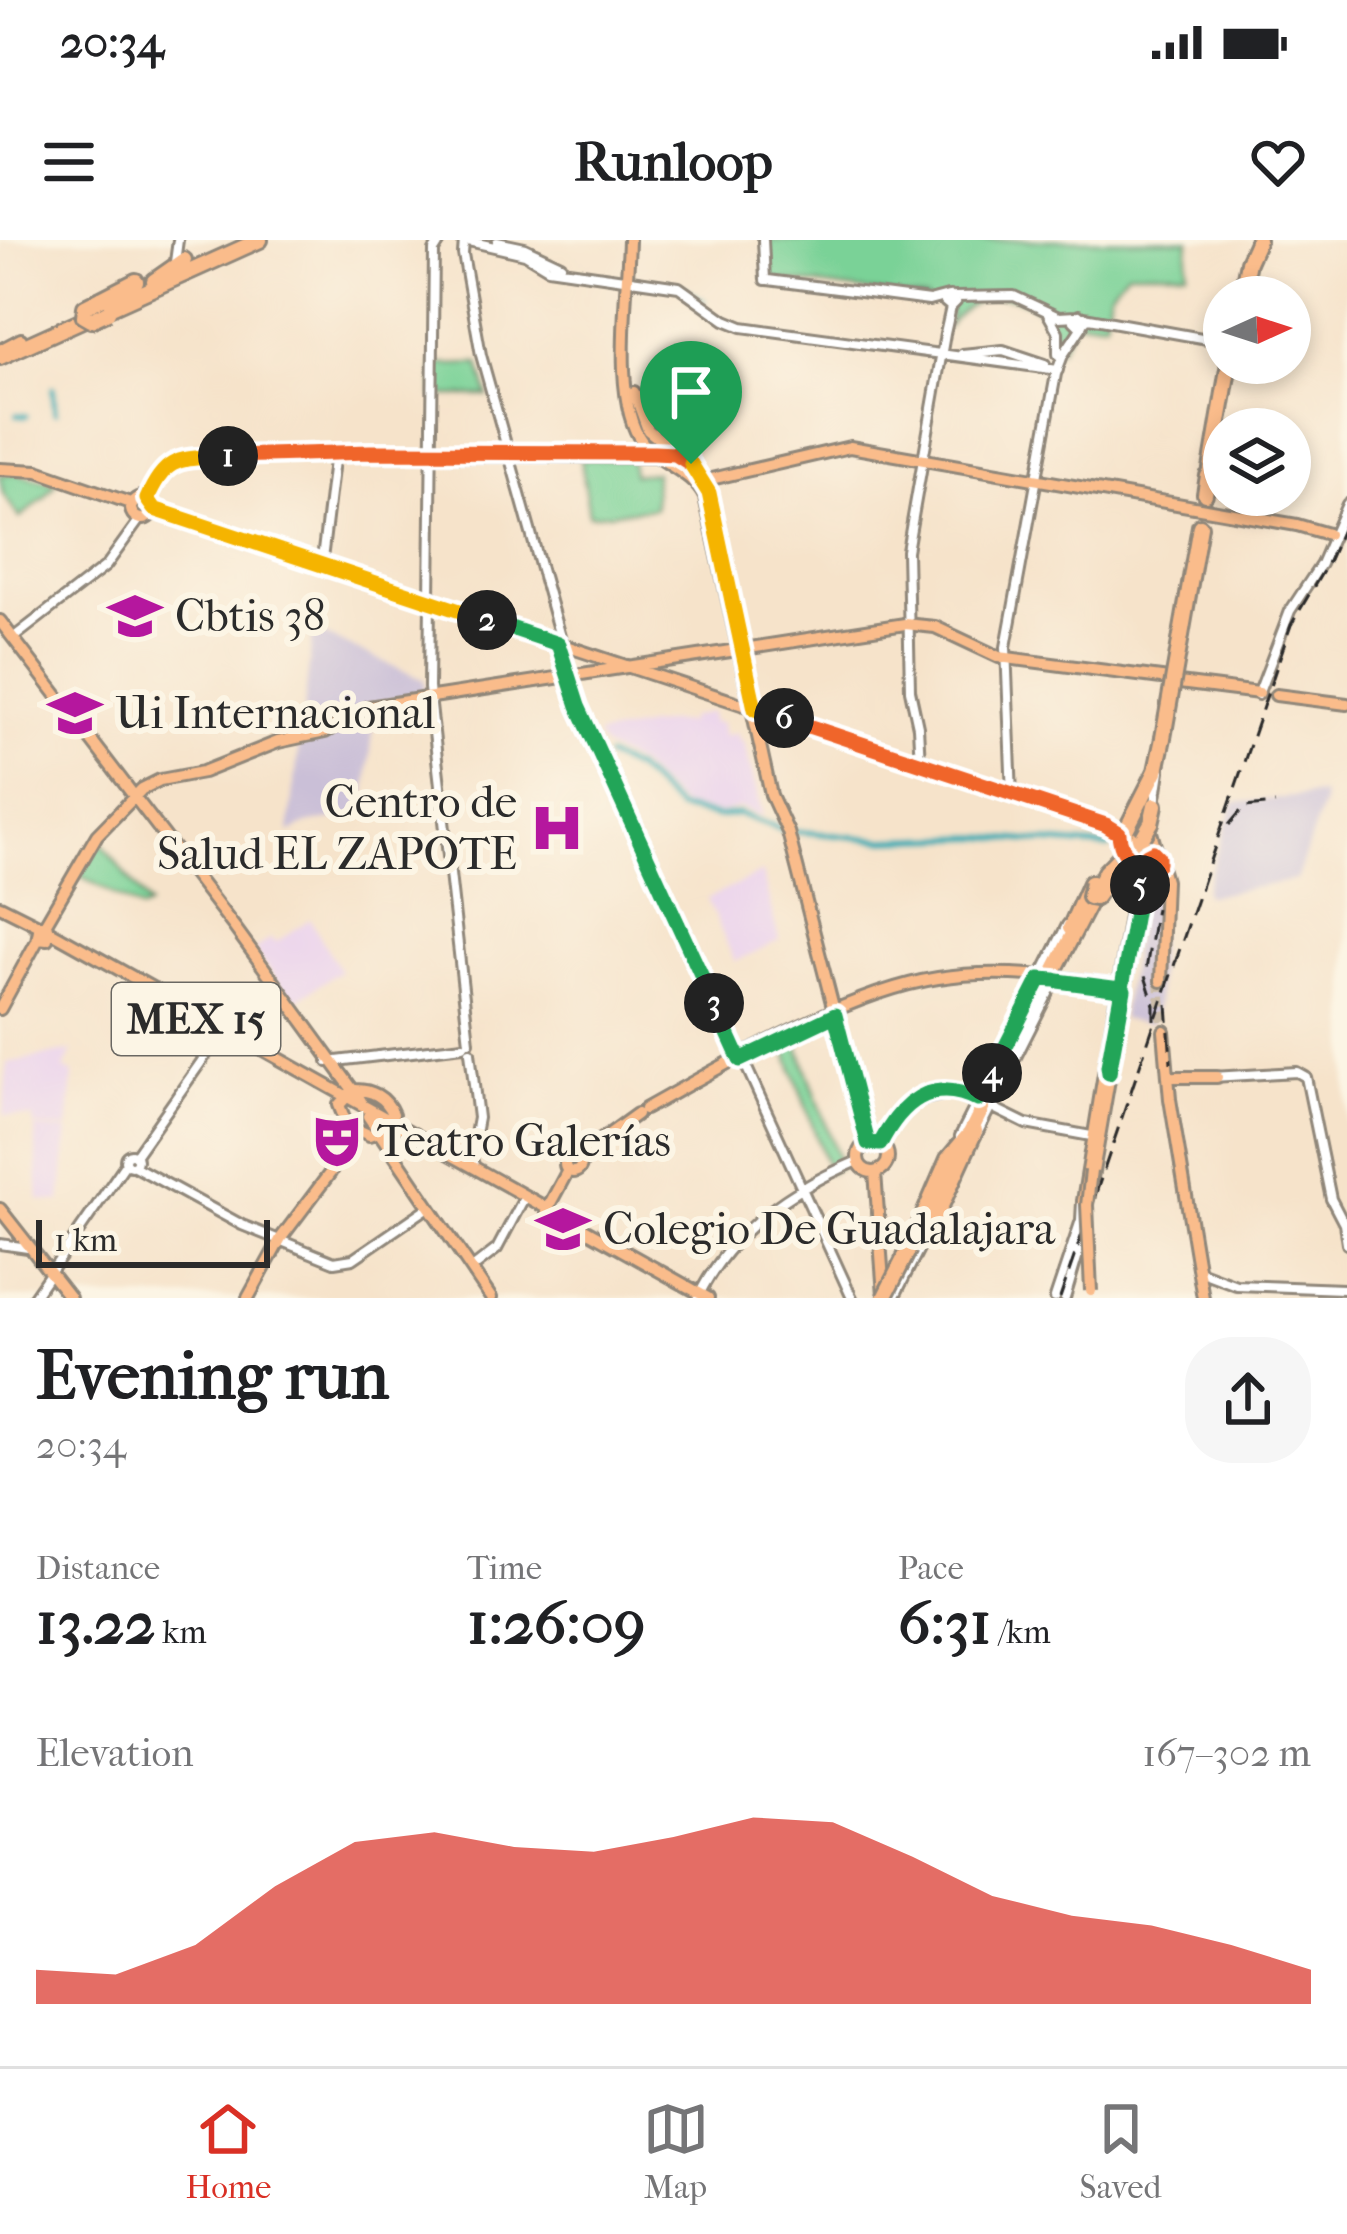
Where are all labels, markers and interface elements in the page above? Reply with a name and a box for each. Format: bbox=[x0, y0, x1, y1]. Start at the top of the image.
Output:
text: 20:34 bbox=[60, 16, 164, 69]
icon: menu bbox=[36, 129, 102, 195]
icon: heart bbox=[1245, 129, 1311, 195]
text: Runloop bbox=[574, 131, 773, 194]
north arrow bbox=[1203, 276, 1311, 384]
map controls bbox=[1203, 276, 1311, 516]
pin bbox=[640, 341, 742, 464]
icon: arrive bbox=[658, 359, 724, 425]
button: layers bbox=[1203, 408, 1311, 516]
pin: 1 bbox=[198, 426, 258, 486]
text: 1 bbox=[222, 436, 234, 475]
school or university icon: Cbtis 38 bbox=[106, 587, 164, 645]
place label: Cbtis 38 bbox=[175, 590, 325, 643]
pin: 2 bbox=[457, 590, 517, 650]
text: 2 bbox=[479, 600, 495, 639]
school or university icon: Ui Internacional bbox=[46, 684, 104, 742]
place label: Ui Internacional bbox=[115, 687, 435, 740]
pin: 6 bbox=[754, 688, 814, 748]
text: 6 bbox=[775, 698, 793, 737]
place label: Centro de Salud EL ZAPOTE bbox=[157, 776, 517, 881]
hospital icon: Centro de Salud EL ZAPOTE bbox=[528, 799, 586, 857]
pin: 5 bbox=[1110, 855, 1170, 915]
text: 5 bbox=[1133, 865, 1147, 904]
pin: 3 bbox=[684, 973, 744, 1033]
road number: MEX 15 bbox=[112, 983, 280, 1055]
text: 3 bbox=[707, 983, 721, 1022]
pin: 4 bbox=[962, 1043, 1022, 1103]
text: 4 bbox=[982, 1053, 1002, 1092]
theatre icon: Teatro Galerías bbox=[308, 1112, 366, 1170]
place label: Teatro Galerías bbox=[377, 1115, 671, 1168]
school or university icon: Colegio De Guadalajara bbox=[534, 1200, 592, 1258]
place label: Colegio De Guadalajara bbox=[603, 1203, 1056, 1256]
scale bar bbox=[36, 1214, 270, 1267]
text: 1 km bbox=[54, 1221, 117, 1260]
button: share bbox=[1185, 1337, 1311, 1463]
text: Evening run bbox=[36, 1338, 389, 1415]
text: 20:34 bbox=[36, 1422, 126, 1468]
text: Distance bbox=[36, 1549, 160, 1588]
text: Time bbox=[467, 1549, 542, 1588]
text: Pace bbox=[898, 1549, 964, 1588]
text: 13.22 bbox=[36, 1588, 155, 1659]
text: 1:26:09 bbox=[467, 1588, 645, 1659]
text: 6:31 bbox=[898, 1588, 991, 1659]
text: km bbox=[155, 1613, 207, 1652]
text: /km bbox=[991, 1613, 1051, 1652]
text: Elevation bbox=[36, 1730, 194, 1776]
text: 167–302 m bbox=[1142, 1730, 1311, 1776]
tab: Home bbox=[186, 2096, 271, 2207]
tab: Map bbox=[643, 2096, 709, 2207]
tab: Saved bbox=[1080, 2096, 1161, 2207]

